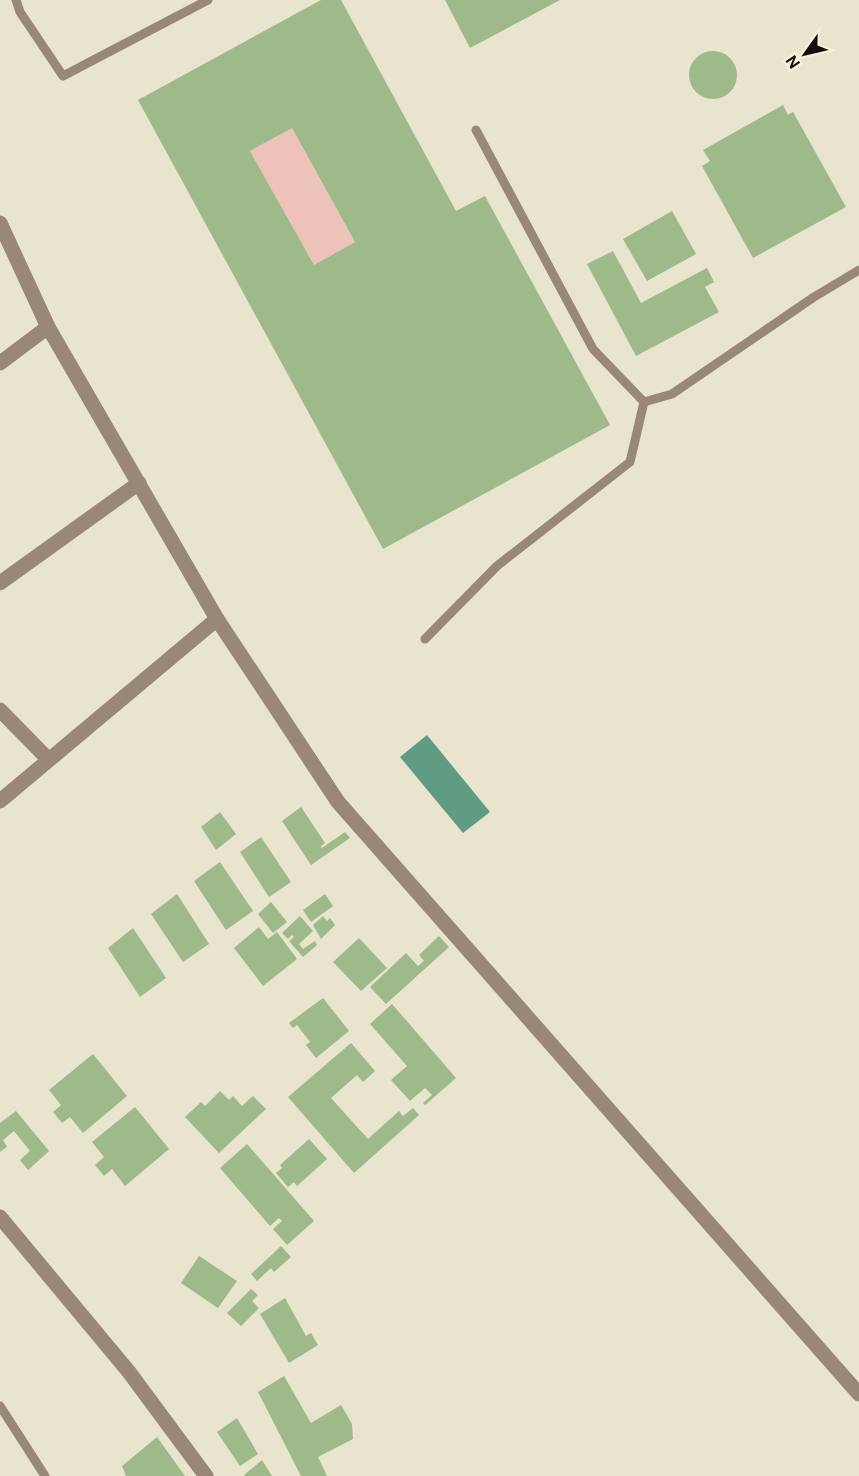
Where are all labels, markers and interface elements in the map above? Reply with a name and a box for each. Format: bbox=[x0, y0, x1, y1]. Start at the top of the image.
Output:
north arrow bbox=[775, 24, 835, 84]
text: N bbox=[781, 51, 805, 73]

